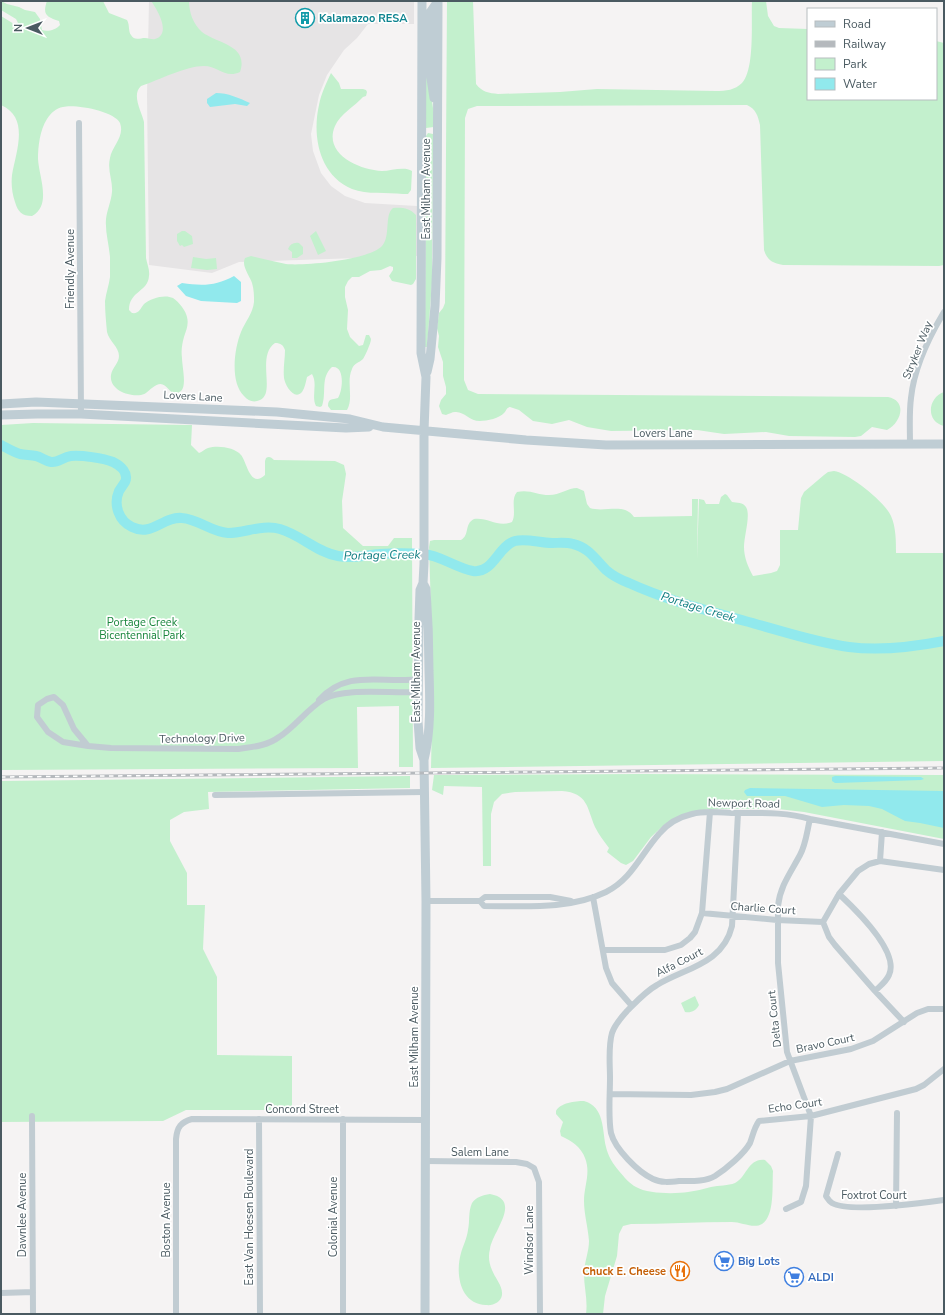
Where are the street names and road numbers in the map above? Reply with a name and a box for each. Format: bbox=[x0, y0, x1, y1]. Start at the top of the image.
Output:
street label: East Milham Avenue bbox=[419, 138, 434, 240]
street label: Friendly Avenue bbox=[63, 229, 78, 309]
street label: Stryker Way bbox=[899, 319, 936, 381]
street label: Lovers Lane bbox=[163, 387, 223, 406]
street label: Lovers Lane bbox=[633, 426, 693, 441]
street label: East Milham Avenue bbox=[409, 621, 424, 723]
street label: Technology Drive bbox=[159, 730, 245, 747]
street label: Newport Road bbox=[708, 795, 780, 812]
street label: Charlie Court bbox=[730, 899, 796, 918]
street label: Alfa Court bbox=[653, 944, 705, 981]
street label: East Milham Avenue bbox=[407, 986, 422, 1088]
street label: Delta Court bbox=[764, 990, 785, 1048]
street label: Bravo Court bbox=[795, 1030, 856, 1057]
street label: Echo Court bbox=[767, 1094, 823, 1117]
street label: Concord Street bbox=[265, 1102, 339, 1117]
street label: Salem Lane bbox=[451, 1145, 509, 1160]
street label: East Van Hoesen Boulevard bbox=[242, 1149, 257, 1285]
street label: Dawnlee Avenue bbox=[15, 1173, 30, 1257]
street label: Colonial Avenue bbox=[326, 1177, 341, 1257]
street label: Boston Avenue bbox=[159, 1182, 174, 1258]
street label: Foxtrot Court bbox=[841, 1188, 907, 1203]
street label: Windsor Lane bbox=[522, 1205, 537, 1275]

